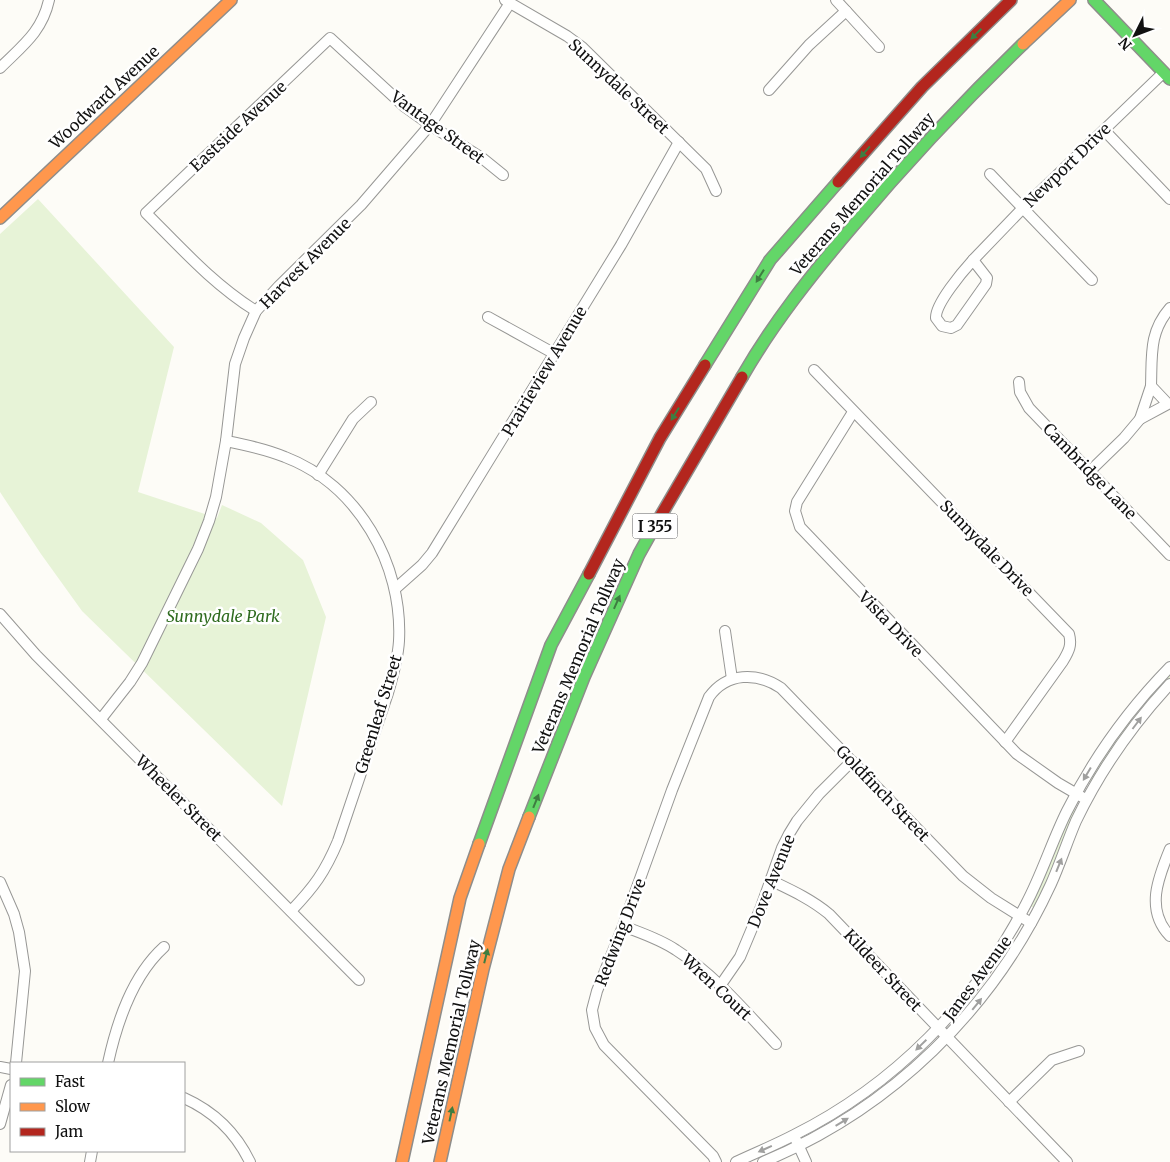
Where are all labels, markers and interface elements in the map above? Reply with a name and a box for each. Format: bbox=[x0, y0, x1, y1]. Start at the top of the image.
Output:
north arrow bbox=[1110, 10, 1160, 60]
one-way arrow bbox=[971, 28, 983, 40]
street label: Sunnydale Street bbox=[564, 34, 674, 138]
text: N bbox=[1115, 34, 1136, 54]
street label: Woodward Avenue bbox=[44, 41, 163, 154]
street label: Eastside Avenue bbox=[186, 76, 290, 176]
street label: Vantage Street bbox=[386, 86, 489, 168]
street label: Veterans Memorial Tollway bbox=[785, 108, 939, 280]
street label: Newport Drive bbox=[1019, 119, 1115, 211]
one-way arrow bbox=[859, 146, 871, 158]
street label: Harvest Avenue bbox=[255, 213, 355, 313]
one-way arrow bbox=[755, 269, 765, 282]
street label: Prairieview Avenue bbox=[497, 302, 591, 440]
one-way arrow bbox=[670, 408, 679, 421]
street label: Cambridge Lane bbox=[1039, 419, 1141, 523]
street label: Sunnydale Drive bbox=[936, 496, 1038, 600]
road number: I 355 bbox=[632, 514, 678, 538]
street label: Veterans Memorial Tollway bbox=[527, 555, 628, 757]
street label: Vista Drive bbox=[854, 586, 927, 661]
one-way arrow bbox=[613, 595, 622, 610]
park label: Sunnydale Park bbox=[166, 606, 280, 626]
street label: Greenleaf Street bbox=[350, 651, 406, 776]
one-way arrow bbox=[1131, 717, 1142, 730]
street label: Goldfinch Street bbox=[832, 741, 934, 846]
street label: Wheeler Street bbox=[131, 750, 227, 846]
one-way arrow bbox=[1083, 768, 1092, 781]
one-way arrow bbox=[533, 794, 540, 809]
street label: Dove Avenue bbox=[743, 831, 799, 931]
one-way arrow bbox=[1055, 857, 1063, 872]
street label: Redwing Drive bbox=[590, 875, 650, 989]
street label: Kildeer Street bbox=[840, 925, 927, 1016]
street label: Janes Avenue bbox=[938, 932, 1015, 1025]
street label: Veterans Memorial Tollway bbox=[417, 937, 484, 1147]
one-way arrow bbox=[482, 948, 490, 963]
street label: Wren Court bbox=[677, 949, 757, 1025]
one-way arrow bbox=[971, 998, 982, 1011]
one-way arrow bbox=[915, 1039, 927, 1051]
legend bbox=[10, 1062, 185, 1152]
text: Fast bbox=[55, 1072, 85, 1091]
text: Slow bbox=[55, 1097, 90, 1116]
one-way arrow bbox=[447, 1107, 455, 1122]
one-way arrow bbox=[835, 1117, 848, 1126]
text: Jam bbox=[54, 1122, 83, 1141]
one-way arrow bbox=[758, 1145, 772, 1153]

